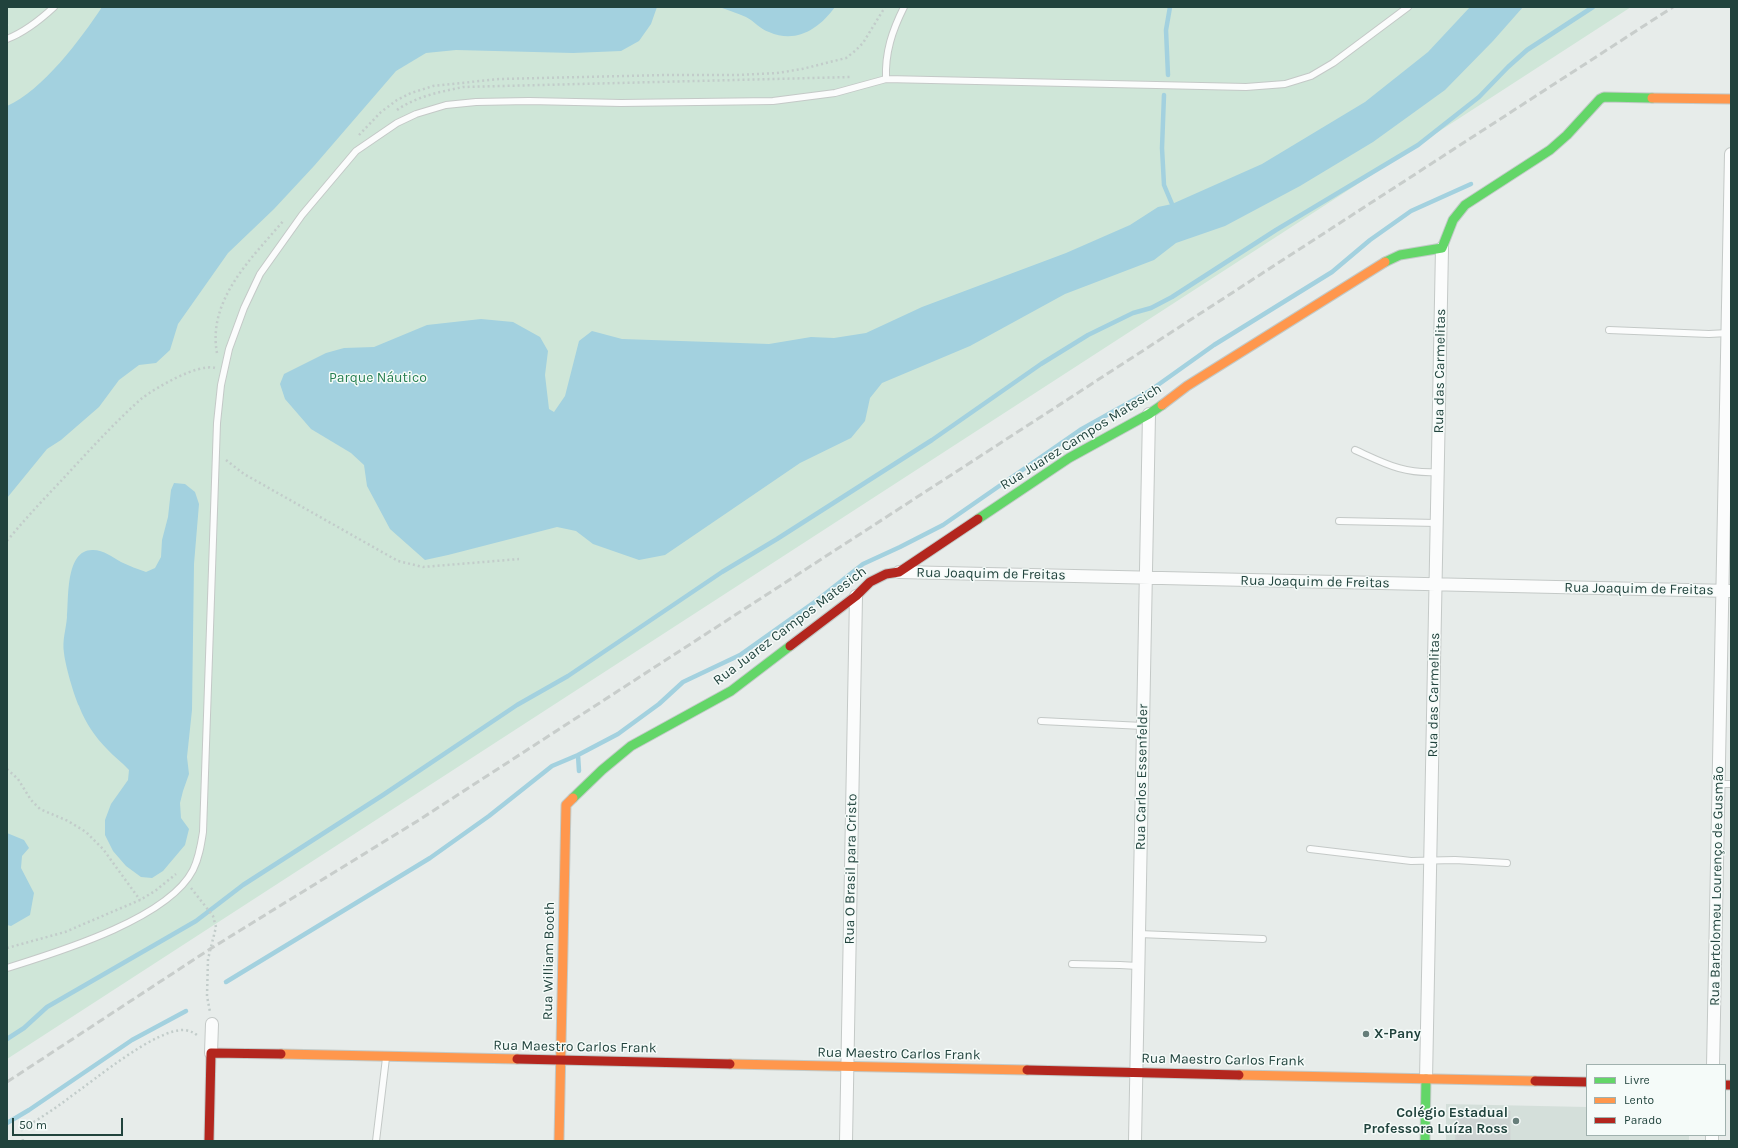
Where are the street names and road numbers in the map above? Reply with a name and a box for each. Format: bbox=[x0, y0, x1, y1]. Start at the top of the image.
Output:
street label: Rua das Carmelitas bbox=[1431, 308, 1449, 434]
street label: Rua Juarez Campos Matesich bbox=[997, 380, 1165, 494]
street label: Rua Juarez Campos Matesich bbox=[710, 563, 870, 689]
street label: Rua Joaquim de Freitas bbox=[916, 564, 1066, 584]
street label: Rua Joaquim de Freitas bbox=[1240, 572, 1390, 592]
street label: Rua Joaquim de Freitas bbox=[1564, 579, 1714, 599]
street label: Rua das Carmelitas bbox=[1425, 632, 1443, 758]
street label: Rua Carlos Essenfelder bbox=[1132, 704, 1152, 850]
street label: Rua Bartolomeu Lourenço de Gusmão bbox=[1707, 766, 1727, 1006]
street label: Rua O Brasil para Cristo bbox=[841, 793, 861, 945]
street label: Rua William Booth bbox=[540, 902, 558, 1020]
street label: Rua Maestro Carlos Frank bbox=[493, 1037, 657, 1057]
street label: Rua Maestro Carlos Frank bbox=[817, 1044, 981, 1064]
street label: Rua Maestro Carlos Frank bbox=[1141, 1050, 1305, 1070]

